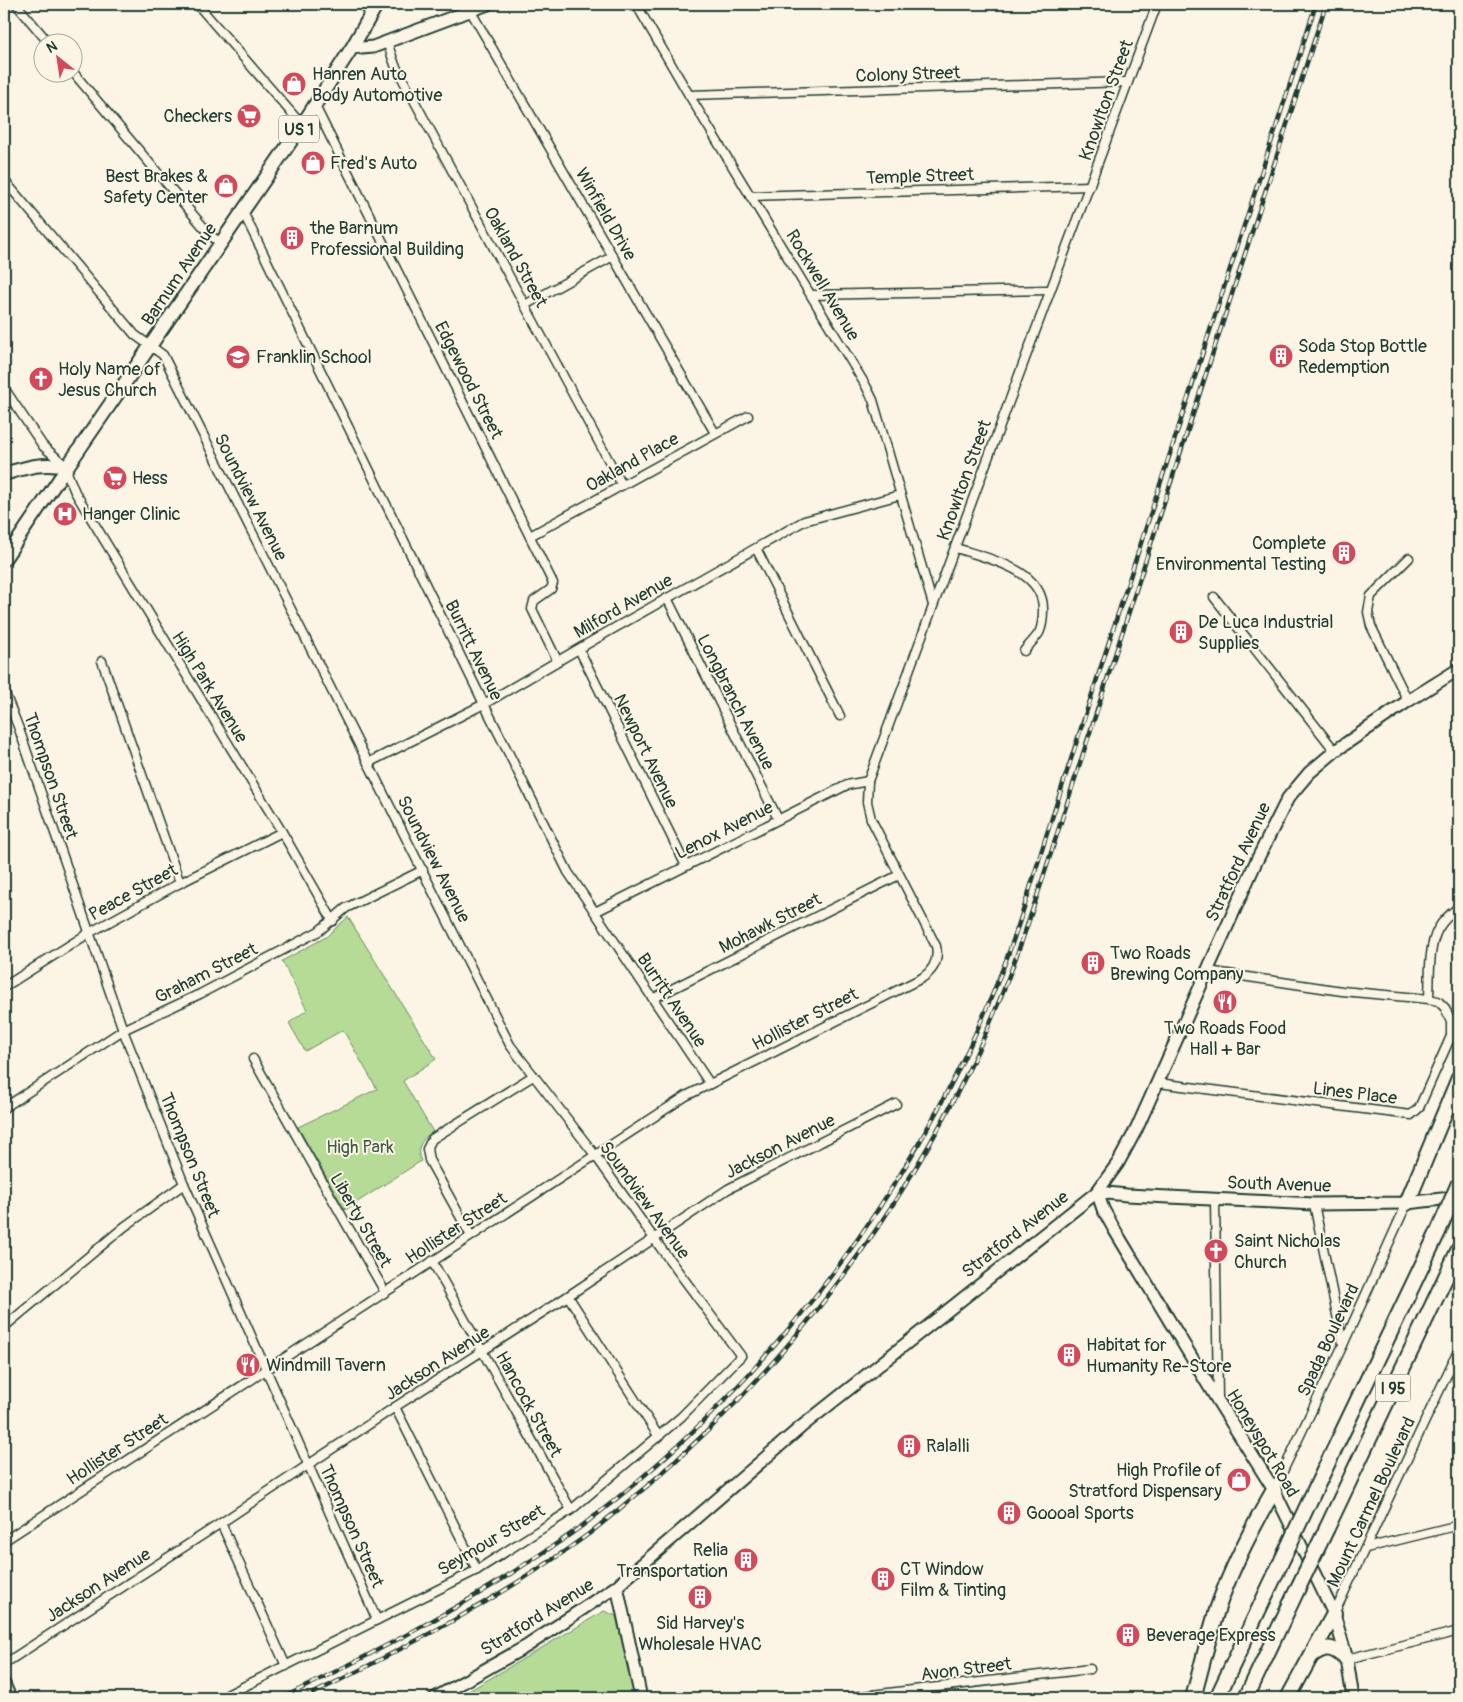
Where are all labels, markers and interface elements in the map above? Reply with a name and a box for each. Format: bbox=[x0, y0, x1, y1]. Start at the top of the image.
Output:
north arrow bbox=[32, 32, 82, 82]
street label: Knowlton Street bbox=[1074, 36, 1139, 164]
text: N bbox=[43, 37, 60, 57]
street label: Colony Street bbox=[855, 61, 962, 88]
place label: Hanren Auto Body Automotive bbox=[312, 63, 442, 107]
shop icon: Hanren Auto Body Automotive bbox=[281, 71, 307, 97]
supermarket icon: Checkers bbox=[236, 103, 262, 129]
place label: Checkers bbox=[164, 105, 232, 128]
road number: US 1 bbox=[279, 116, 319, 142]
shop icon: Fred's Auto bbox=[300, 150, 326, 176]
place label: Fred's Auto bbox=[330, 152, 417, 175]
street label: Temple Street bbox=[866, 163, 975, 190]
street label: Winfield Drive bbox=[570, 164, 641, 265]
place label: Best Brakes & Safety Center bbox=[103, 165, 209, 209]
shop icon: Best Brakes & Safety Center bbox=[213, 173, 239, 199]
street label: Oakland Street bbox=[479, 203, 553, 312]
place label: the Barnum Professional Building bbox=[309, 217, 464, 261]
street label: Barnum Avenue bbox=[137, 218, 222, 330]
building icon: the Barnum Professional Building bbox=[279, 225, 305, 251]
street label: Rockwell Avenue bbox=[780, 226, 865, 345]
street label: Edgewood Street bbox=[429, 318, 508, 444]
place label: Soda Stop Bottle Redemption bbox=[1298, 335, 1427, 379]
building icon: Soda Stop Bottle Redemption bbox=[1268, 343, 1294, 369]
school or university icon: Franklin School bbox=[225, 344, 251, 370]
place label: Franklin School bbox=[256, 346, 372, 369]
place label: Holy Name of Jesus Church bbox=[58, 358, 162, 402]
church icon: Holy Name of Jesus Church bbox=[28, 366, 54, 392]
street label: Knowlton Street bbox=[932, 416, 997, 544]
street label: Oakland Place bbox=[582, 427, 683, 497]
street label: Soundview Avenue bbox=[209, 430, 293, 565]
supermarket icon: Hess bbox=[102, 465, 128, 491]
place label: Hess bbox=[132, 467, 168, 490]
hospital icon: Hanger Clinic bbox=[52, 501, 78, 527]
place label: Hanger Clinic bbox=[82, 503, 181, 526]
place label: Complete Environmental Testing bbox=[1156, 532, 1326, 576]
building icon: Complete Environmental Testing bbox=[1331, 540, 1357, 566]
street label: Milford Avenue bbox=[570, 569, 677, 644]
street label: Burritt Avenue bbox=[439, 596, 508, 704]
place label: De Luca Industrial Supplies bbox=[1198, 611, 1333, 655]
building icon: De Luca Industrial Supplies bbox=[1168, 619, 1194, 645]
street label: High Park Avenue bbox=[166, 627, 253, 747]
street label: Longbranch Avenue bbox=[691, 631, 780, 774]
street label: Newport Avenue bbox=[608, 690, 683, 812]
street label: Thompson Street bbox=[18, 710, 83, 843]
street label: Soundview Avenue bbox=[392, 792, 476, 927]
street label: Lenox Avenue bbox=[671, 796, 777, 865]
street label: Stratford Avenue bbox=[1201, 799, 1276, 926]
street label: Peace Street bbox=[85, 858, 182, 926]
street label: Mohawk Street bbox=[715, 887, 826, 959]
street label: Graham Street bbox=[151, 937, 262, 1009]
place label: Two Roads Brewing Company bbox=[1110, 942, 1244, 986]
street label: Burritt Avenue bbox=[632, 949, 712, 1052]
building icon: Two Roads Brewing Company bbox=[1080, 950, 1106, 976]
street label: Hollister Street bbox=[748, 982, 863, 1056]
restaurant icon: Two Roads Food Hall + Bar bbox=[1212, 989, 1238, 1015]
place label: Two Roads Food Hall + Bar bbox=[1164, 1017, 1286, 1061]
street label: Lines Place bbox=[1311, 1077, 1399, 1110]
street label: Thompson Street bbox=[154, 1089, 225, 1222]
street label: Jackson Avenue bbox=[721, 1109, 839, 1184]
park label: High Park bbox=[326, 1136, 394, 1159]
street label: Soundview Avenue bbox=[594, 1137, 695, 1264]
street label: Liberty Street bbox=[324, 1169, 397, 1272]
street label: South Avenue bbox=[1227, 1171, 1332, 1198]
street label: Stratford Avenue bbox=[957, 1185, 1073, 1283]
street label: Hollister Street bbox=[401, 1187, 512, 1270]
place label: Saint Nicholas Church bbox=[1234, 1230, 1340, 1274]
church icon: Saint Nicholas Church bbox=[1203, 1238, 1229, 1264]
street label: Spada Boulevard bbox=[1292, 1280, 1365, 1400]
street label: Jackson Avenue bbox=[380, 1321, 494, 1406]
place label: Habitat for Humanity Re-Store bbox=[1086, 1334, 1231, 1378]
building icon: Habitat for Humanity Re-Store bbox=[1056, 1342, 1082, 1368]
street label: Hancock Street bbox=[490, 1347, 567, 1462]
restaurant icon: Windmill Tavern bbox=[235, 1352, 261, 1378]
place label: Windmill Tavern bbox=[266, 1354, 386, 1377]
road number: I 95 bbox=[1376, 1375, 1410, 1402]
street label: Honeyspot Road bbox=[1221, 1385, 1304, 1502]
street label: Hollister Street bbox=[62, 1408, 173, 1491]
street label: Mount Carmel Boulevard bbox=[1322, 1413, 1421, 1591]
building icon: Ralalli bbox=[896, 1433, 922, 1459]
place label: Ralalli bbox=[926, 1435, 969, 1458]
place label: High Profile of Stratford Dispensary bbox=[1068, 1459, 1223, 1503]
street label: Thompson Street bbox=[314, 1461, 389, 1592]
shop icon: High Profile of Stratford Dispensary bbox=[1226, 1467, 1252, 1493]
street label: Seymour Street bbox=[434, 1499, 550, 1581]
building icon: Goooal Sports bbox=[996, 1500, 1022, 1526]
place label: Goooal Sports bbox=[1026, 1502, 1134, 1525]
place label: Relia Transportation bbox=[617, 1539, 728, 1583]
street label: Jackson Avenue bbox=[41, 1543, 155, 1628]
building icon: Relia Transportation bbox=[733, 1547, 759, 1573]
place label: CT Window Film & Tinting bbox=[900, 1558, 1006, 1602]
building icon: CT Window Film & Tinting bbox=[870, 1566, 896, 1592]
street label: Stratford Avenue bbox=[476, 1573, 598, 1661]
building icon: Sid Harvey's Wholesale HVAC bbox=[687, 1584, 713, 1610]
place label: Sid Harvey's Wholesale HVAC bbox=[638, 1612, 762, 1656]
building icon: Beverage Express bbox=[1115, 1622, 1141, 1648]
place label: Beverage Express bbox=[1146, 1624, 1276, 1647]
street label: Avon Street bbox=[919, 1652, 1013, 1686]

